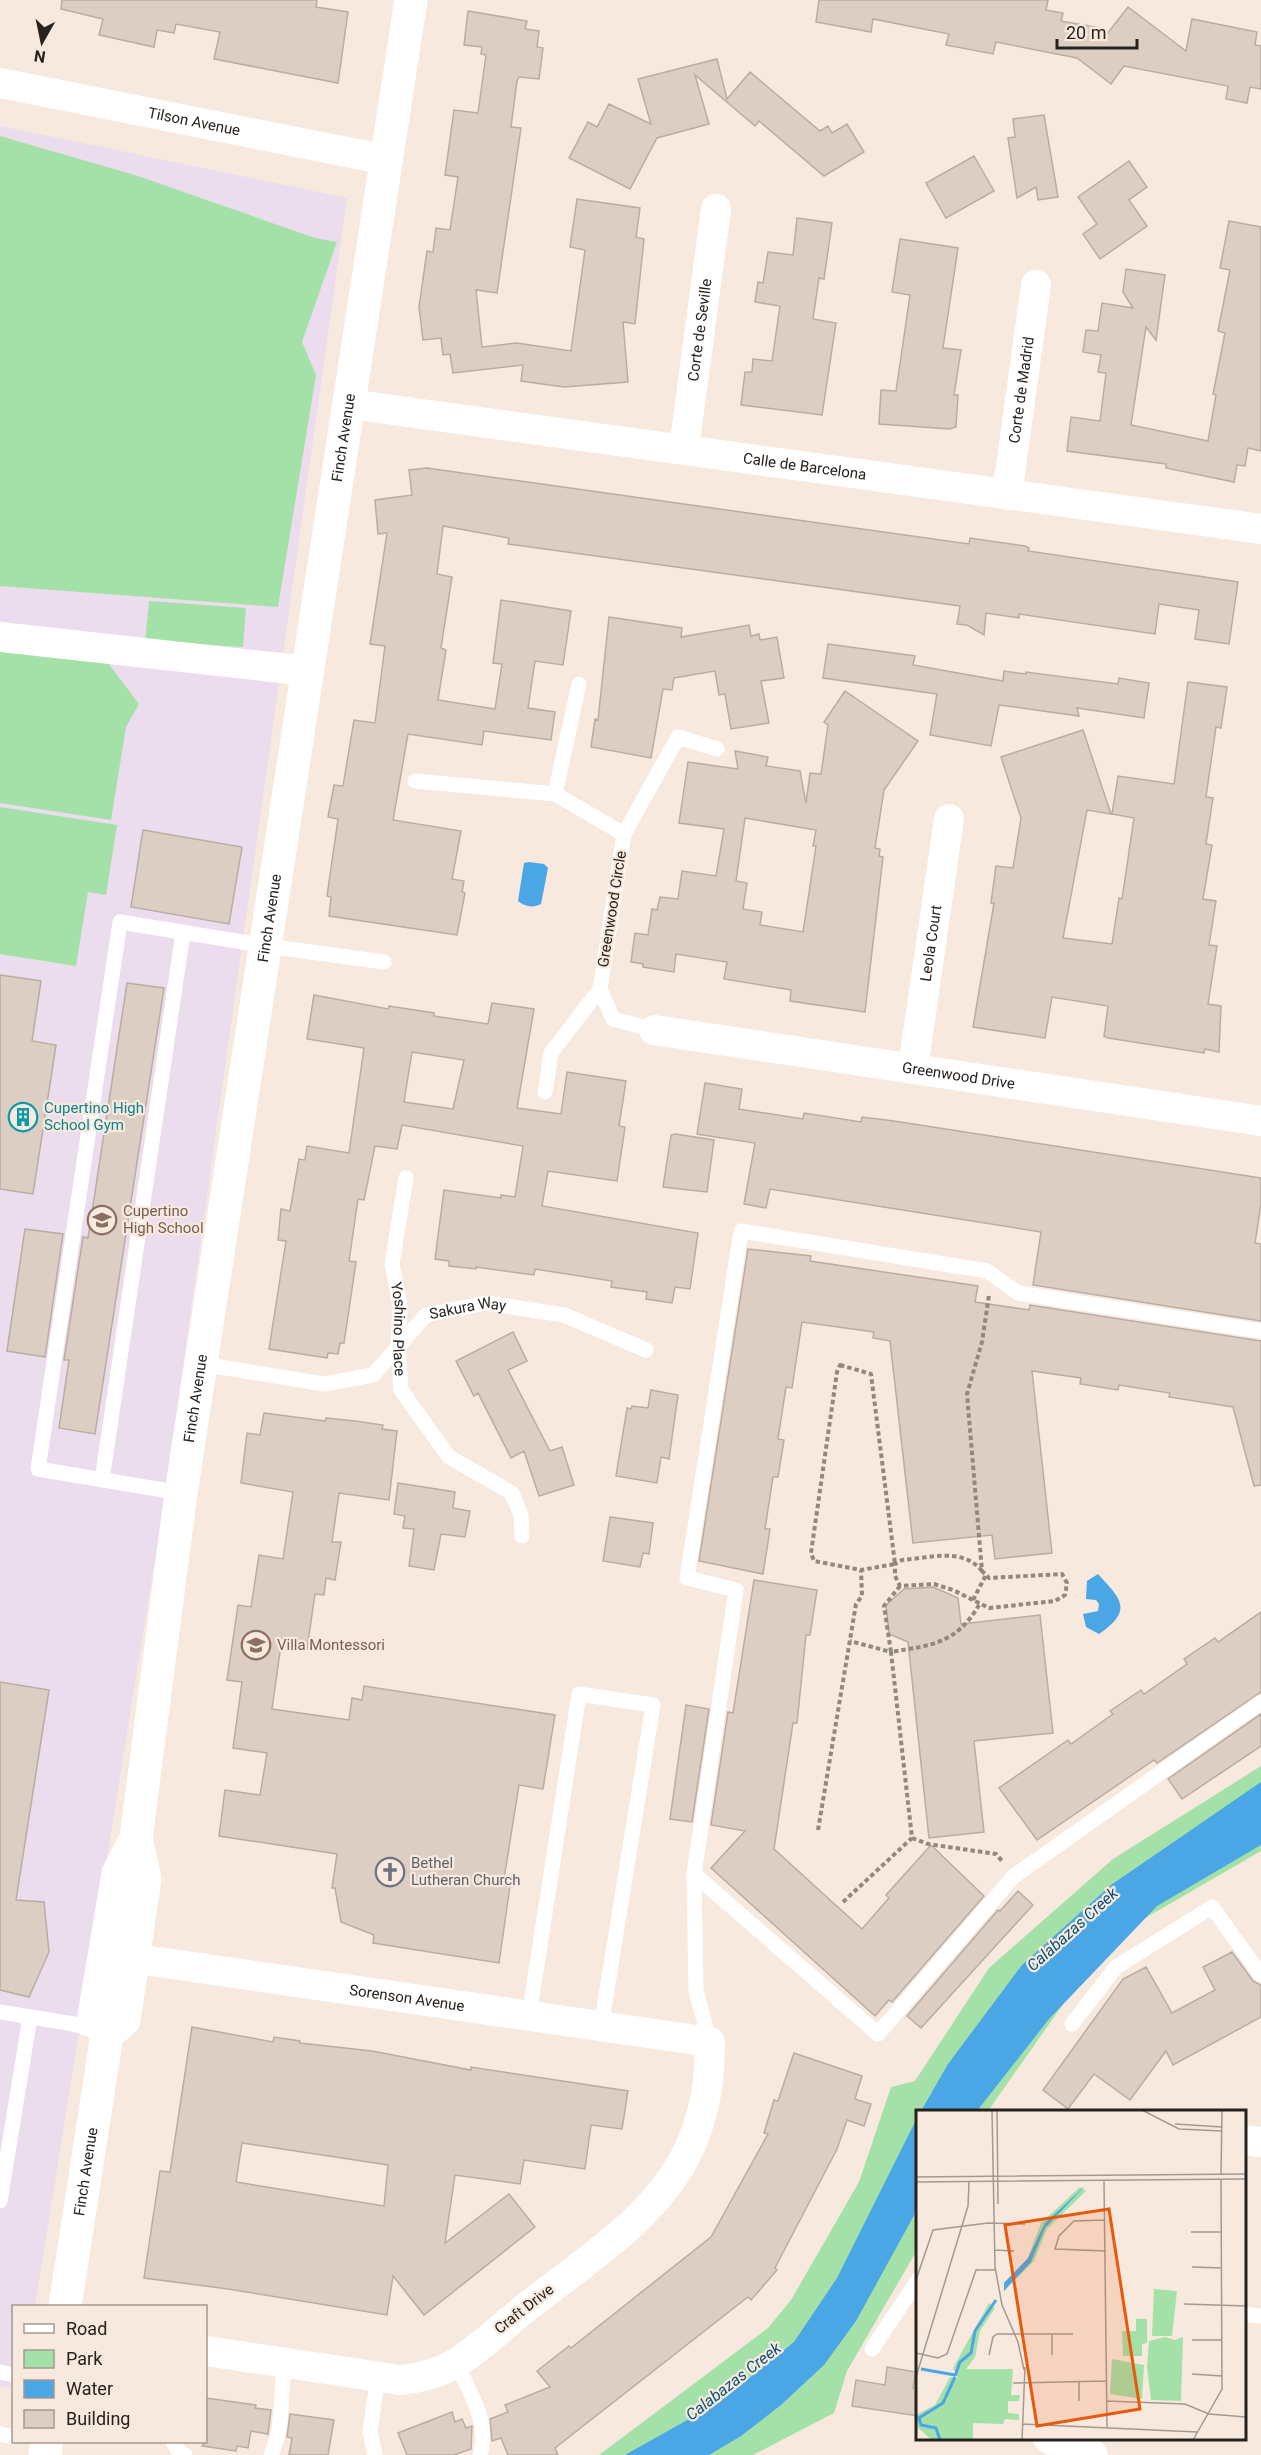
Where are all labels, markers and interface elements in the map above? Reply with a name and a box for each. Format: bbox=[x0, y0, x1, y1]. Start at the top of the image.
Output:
north arrow bbox=[12, 12, 72, 72]
scale bar bbox=[1057, 12, 1136, 50]
text: 20 m bbox=[1066, 22, 1106, 43]
text: N bbox=[33, 46, 47, 67]
street label: Tilson Avenue bbox=[146, 104, 242, 140]
street label: Corte de Seville bbox=[684, 278, 716, 383]
street label: Corte de Madrid bbox=[1005, 335, 1038, 444]
street label: Finch Avenue bbox=[328, 392, 359, 483]
street label: Calle de Barcelona bbox=[742, 449, 867, 484]
street label: Greenwood Circle bbox=[594, 849, 630, 969]
street label: Finch Avenue bbox=[254, 873, 285, 964]
street label: Leola Court bbox=[917, 904, 945, 983]
street label: Greenwood Drive bbox=[901, 1058, 1016, 1093]
place label: Cupertino High School Gym bbox=[44, 1099, 144, 1134]
building icon: Cupertino High School Gym bbox=[7, 1101, 39, 1133]
place label: Cupertino High School bbox=[123, 1202, 204, 1237]
school or university icon: Cupertino High School bbox=[86, 1204, 118, 1236]
street label: Yoshino Place bbox=[387, 1281, 409, 1377]
street label: Sakura Way bbox=[428, 1293, 507, 1323]
street label: Finch Avenue bbox=[180, 1353, 211, 1444]
school or university icon: Villa Montessori bbox=[240, 1629, 272, 1661]
place label: Villa Montessori bbox=[277, 1636, 385, 1654]
place label: Bethel Lutheran Church bbox=[411, 1854, 520, 1889]
church icon: Bethel Lutheran Church bbox=[374, 1856, 406, 1888]
water label: Calabazas Creek bbox=[1023, 1883, 1122, 1975]
street label: Sorenson Avenue bbox=[348, 1981, 466, 2015]
inset map bbox=[916, 2110, 1246, 2440]
street label: Finch Avenue bbox=[70, 2126, 102, 2217]
street label: Craft Drive bbox=[491, 2280, 557, 2338]
legend bbox=[12, 2305, 207, 2443]
text: Road bbox=[66, 2318, 107, 2339]
water label: Calabazas Creek bbox=[682, 2338, 786, 2424]
text: Park bbox=[66, 2348, 103, 2369]
text: Water bbox=[66, 2378, 113, 2399]
text: Building bbox=[66, 2408, 130, 2429]

